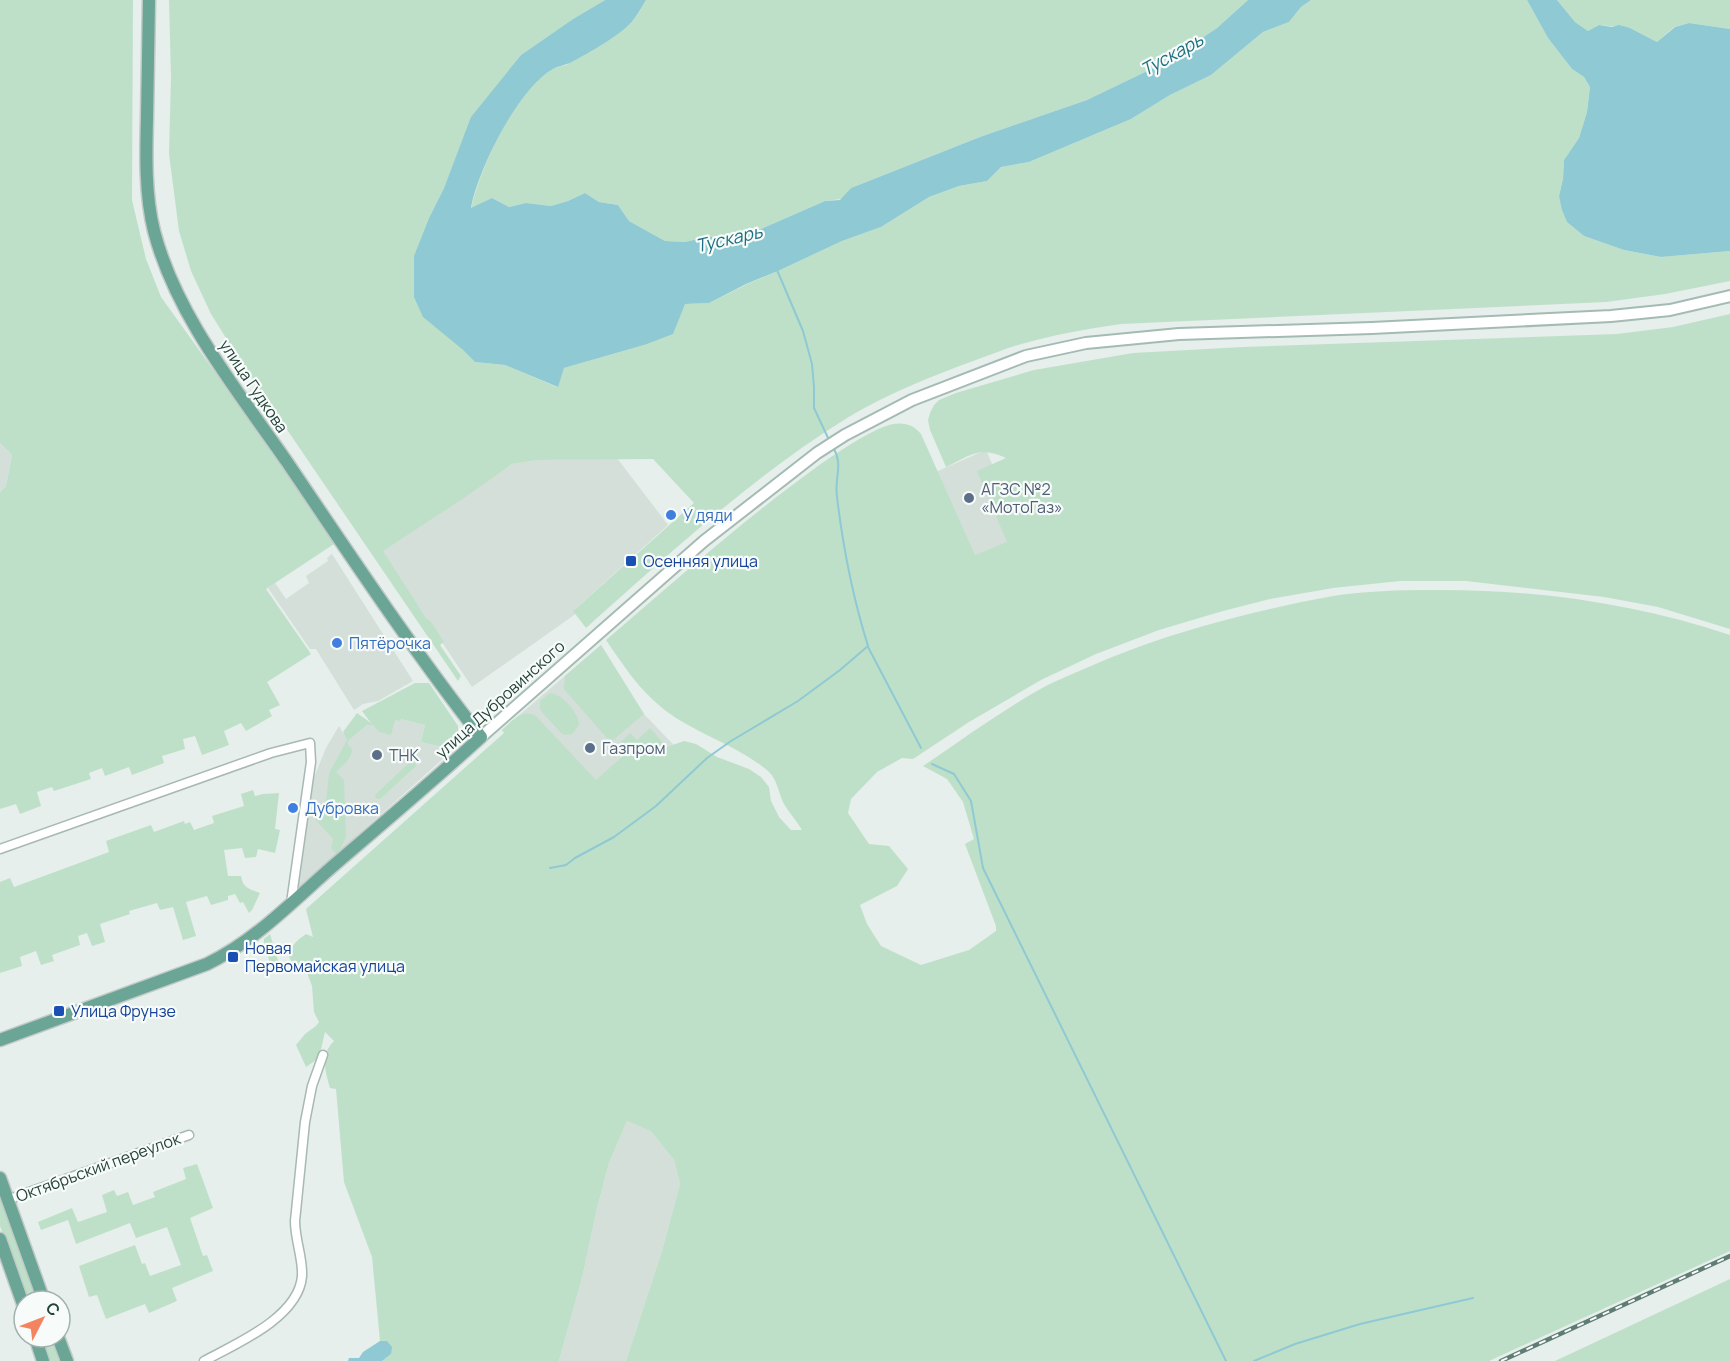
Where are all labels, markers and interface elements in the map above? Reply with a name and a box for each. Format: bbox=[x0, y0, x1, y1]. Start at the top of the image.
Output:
water label: Тускарь bbox=[1136, 27, 1207, 81]
water label: Тускарь bbox=[693, 219, 765, 257]
street label: улица Гудкова bbox=[215, 335, 293, 437]
place label: АГЗС №2 «МотоГаз» bbox=[981, 478, 1063, 518]
marker: АГЗС №2 «МотоГаз» bbox=[962, 491, 976, 505]
place label: У дяди bbox=[683, 504, 733, 526]
marker: У дяди bbox=[664, 508, 678, 522]
place label: Осенняя улица bbox=[643, 550, 758, 572]
marker: Осенняя улица bbox=[624, 554, 638, 568]
place label: Пятёрочка bbox=[349, 632, 431, 654]
street label: улица Дубровинского bbox=[431, 635, 569, 763]
marker: Пятёрочка bbox=[330, 636, 344, 650]
place label: Газпром bbox=[602, 737, 665, 759]
marker: Газпром bbox=[583, 741, 597, 755]
place label: ТНК bbox=[389, 744, 419, 766]
marker: ТНК bbox=[370, 748, 384, 762]
place label: Дубровка bbox=[305, 797, 379, 819]
marker: Дубровка bbox=[286, 801, 300, 815]
place label: Новая Первомайская улица bbox=[245, 937, 405, 977]
marker: Новая Первомайская улица bbox=[226, 950, 240, 964]
place label: Улица Фрунзе bbox=[71, 1000, 176, 1022]
marker: Улица Фрунзе bbox=[52, 1004, 66, 1018]
street label: Октябрьский переулок bbox=[13, 1127, 184, 1207]
north arrow bbox=[12, 1289, 72, 1349]
text: С bbox=[41, 1297, 65, 1321]

